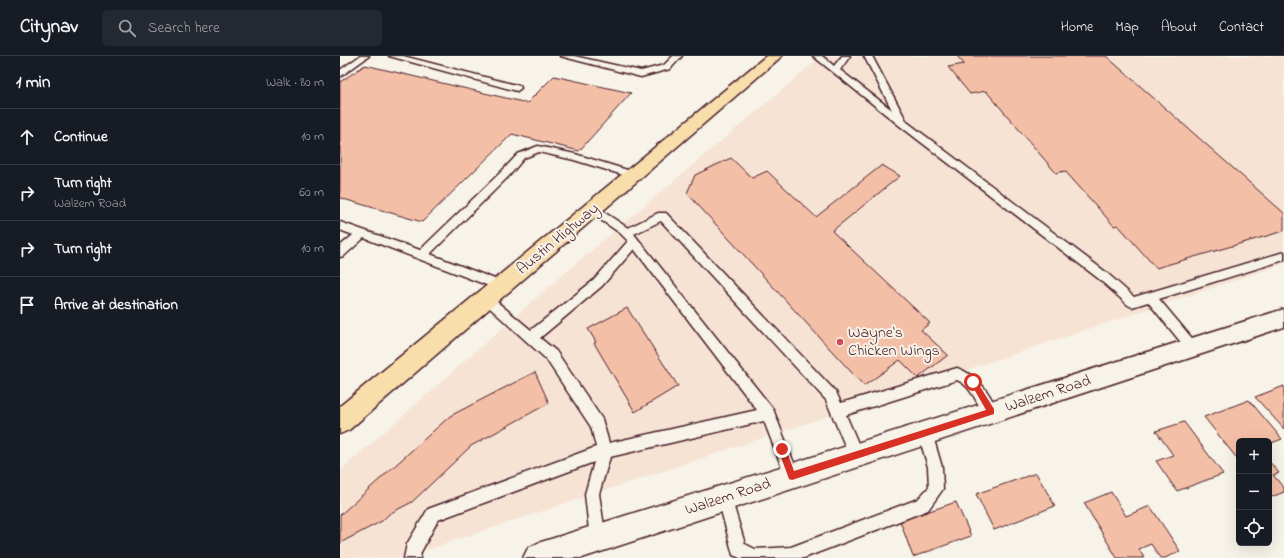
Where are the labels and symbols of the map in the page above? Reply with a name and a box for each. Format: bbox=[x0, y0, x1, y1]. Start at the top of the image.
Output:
street label: Austin Highway bbox=[511, 197, 605, 281]
place label: Wayne's Chicken Wings bbox=[848, 321, 940, 363]
marker: Wayne's Chicken Wings bbox=[835, 337, 845, 347]
street label: Walzem Road bbox=[1002, 369, 1094, 419]
route start bbox=[964, 373, 982, 391]
route end bbox=[773, 440, 791, 458]
street label: Walzem Road bbox=[682, 472, 774, 522]

